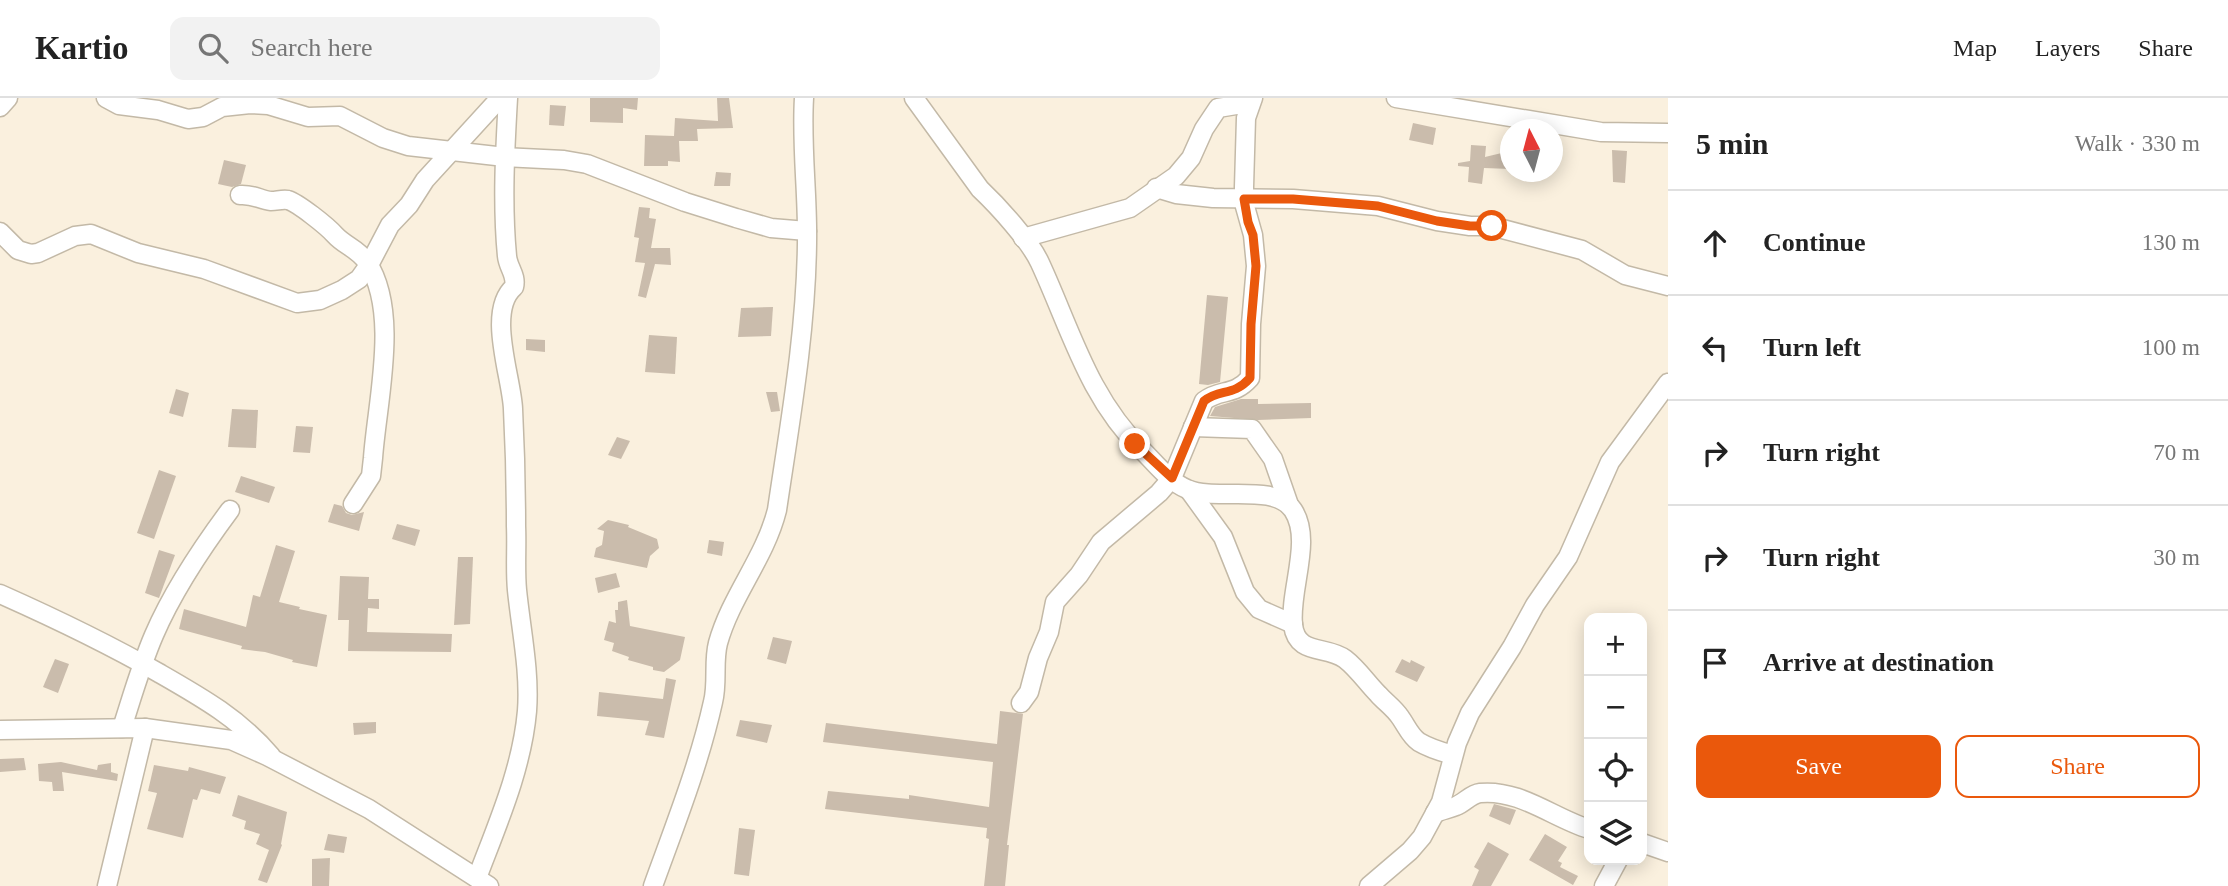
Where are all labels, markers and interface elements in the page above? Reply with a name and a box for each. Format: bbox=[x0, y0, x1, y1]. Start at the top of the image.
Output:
search box bbox=[170, 17, 660, 80]
icon: search bbox=[194, 29, 232, 67]
text: Kartio bbox=[35, 30, 128, 66]
text: Search here bbox=[250, 33, 372, 62]
text: Map bbox=[1953, 35, 1997, 61]
text: Layers bbox=[2035, 35, 2100, 61]
text: Share bbox=[2138, 35, 2193, 61]
north arrow bbox=[1500, 119, 1563, 182]
text: 5 min bbox=[1696, 127, 1769, 160]
text: Walk · 330 m bbox=[2075, 131, 2200, 156]
route start bbox=[1476, 210, 1507, 241]
icon: ahead bbox=[1696, 224, 1734, 262]
text: Continue bbox=[1763, 228, 1866, 257]
text: 130 m bbox=[2142, 230, 2200, 255]
icon: left bbox=[1696, 329, 1734, 367]
text: Turn left bbox=[1763, 333, 1861, 362]
text: 100 m bbox=[2142, 335, 2200, 360]
route end bbox=[1119, 428, 1150, 459]
icon: right bbox=[1696, 434, 1734, 472]
text: Turn right bbox=[1763, 438, 1880, 467]
text: 70 m bbox=[2153, 440, 2200, 465]
icon: right bbox=[1696, 539, 1734, 577]
text: Turn right bbox=[1763, 543, 1880, 572]
text: 30 m bbox=[2153, 545, 2200, 570]
map controls bbox=[1584, 613, 1647, 865]
button: + bbox=[1584, 613, 1647, 676]
icon: arrive bbox=[1696, 644, 1734, 682]
text: Arrive at destination bbox=[1763, 648, 1994, 677]
button: − bbox=[1584, 676, 1647, 739]
button: Save bbox=[1696, 735, 1941, 798]
button: Share bbox=[1955, 735, 2200, 798]
button: locate bbox=[1584, 739, 1647, 802]
button: layers bbox=[1584, 802, 1647, 865]

